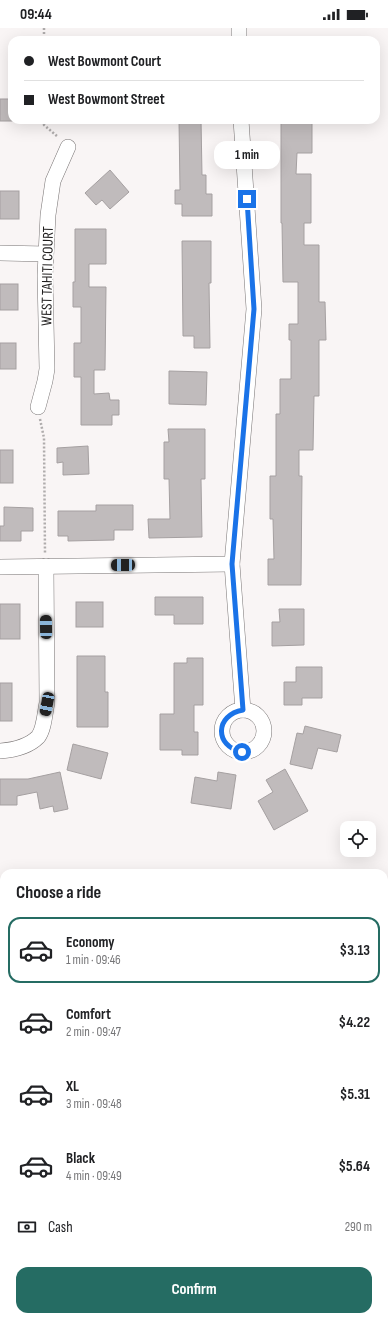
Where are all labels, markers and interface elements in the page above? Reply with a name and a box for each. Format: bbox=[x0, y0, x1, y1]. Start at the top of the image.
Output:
text: 09:44 bbox=[20, 5, 52, 24]
text: West Bowmont Court bbox=[48, 52, 161, 71]
text: West Bowmont Street bbox=[48, 90, 165, 109]
callout: 1 min bbox=[214, 141, 280, 169]
text: 1 min bbox=[235, 147, 259, 163]
route end bbox=[238, 190, 256, 208]
street label: WEST TAHITI COURT bbox=[37, 226, 58, 326]
car bbox=[111, 559, 135, 571]
car bbox=[40, 615, 52, 639]
car bbox=[39, 691, 55, 717]
route start bbox=[233, 743, 251, 761]
map controls bbox=[340, 821, 376, 857]
button: locate bbox=[340, 821, 376, 857]
text: Choose a ride bbox=[16, 882, 101, 903]
icon: car bbox=[18, 932, 54, 968]
text: Economy bbox=[66, 933, 115, 952]
text: $3.13 bbox=[339, 941, 370, 960]
text: 1 min · 09:46 bbox=[66, 952, 121, 968]
icon: car bbox=[18, 1004, 54, 1040]
text: Comfort bbox=[66, 1005, 111, 1024]
text: $4.22 bbox=[338, 1013, 370, 1032]
text: 2 min · 09:47 bbox=[66, 1024, 121, 1040]
icon: car bbox=[18, 1076, 54, 1112]
text: XL bbox=[66, 1077, 79, 1096]
text: $5.31 bbox=[340, 1085, 370, 1104]
text: 3 min · 09:48 bbox=[66, 1096, 122, 1112]
icon: car bbox=[18, 1148, 54, 1184]
text: Black bbox=[66, 1149, 95, 1168]
text: $5.64 bbox=[338, 1157, 370, 1176]
text: 4 min · 09:49 bbox=[66, 1168, 122, 1184]
icon: cash bbox=[16, 1216, 38, 1238]
text: Cash bbox=[48, 1218, 73, 1237]
text: 290 m bbox=[345, 1219, 372, 1235]
button: Confirm bbox=[16, 1267, 372, 1313]

